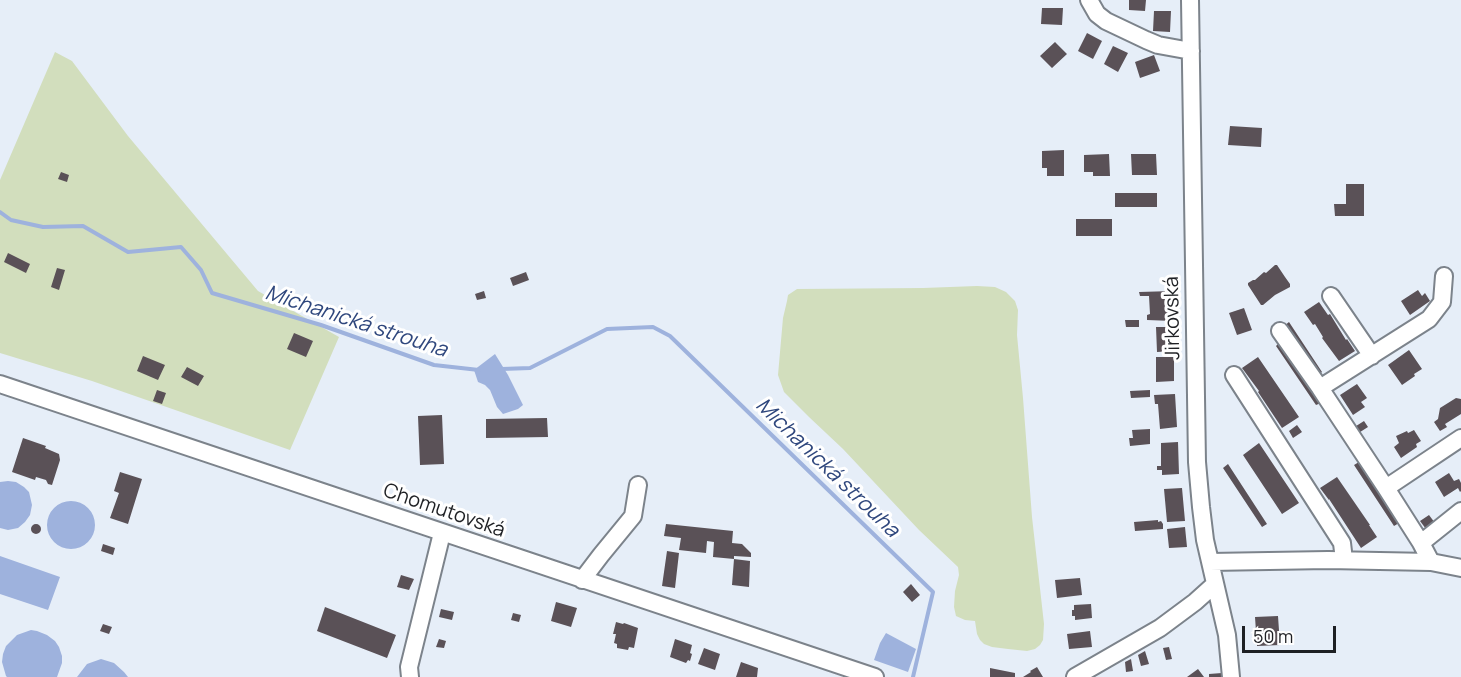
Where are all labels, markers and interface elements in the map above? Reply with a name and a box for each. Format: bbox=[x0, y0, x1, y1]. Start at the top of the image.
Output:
street label: Jirkovská bbox=[1160, 276, 1186, 360]
water label: Michanická strouha bbox=[262, 281, 450, 363]
water label: Michanická strouha bbox=[750, 393, 904, 543]
street label: Chomutovská bbox=[380, 479, 508, 543]
scale bar bbox=[1245, 614, 1340, 652]
text: 50 m bbox=[1253, 624, 1293, 648]

